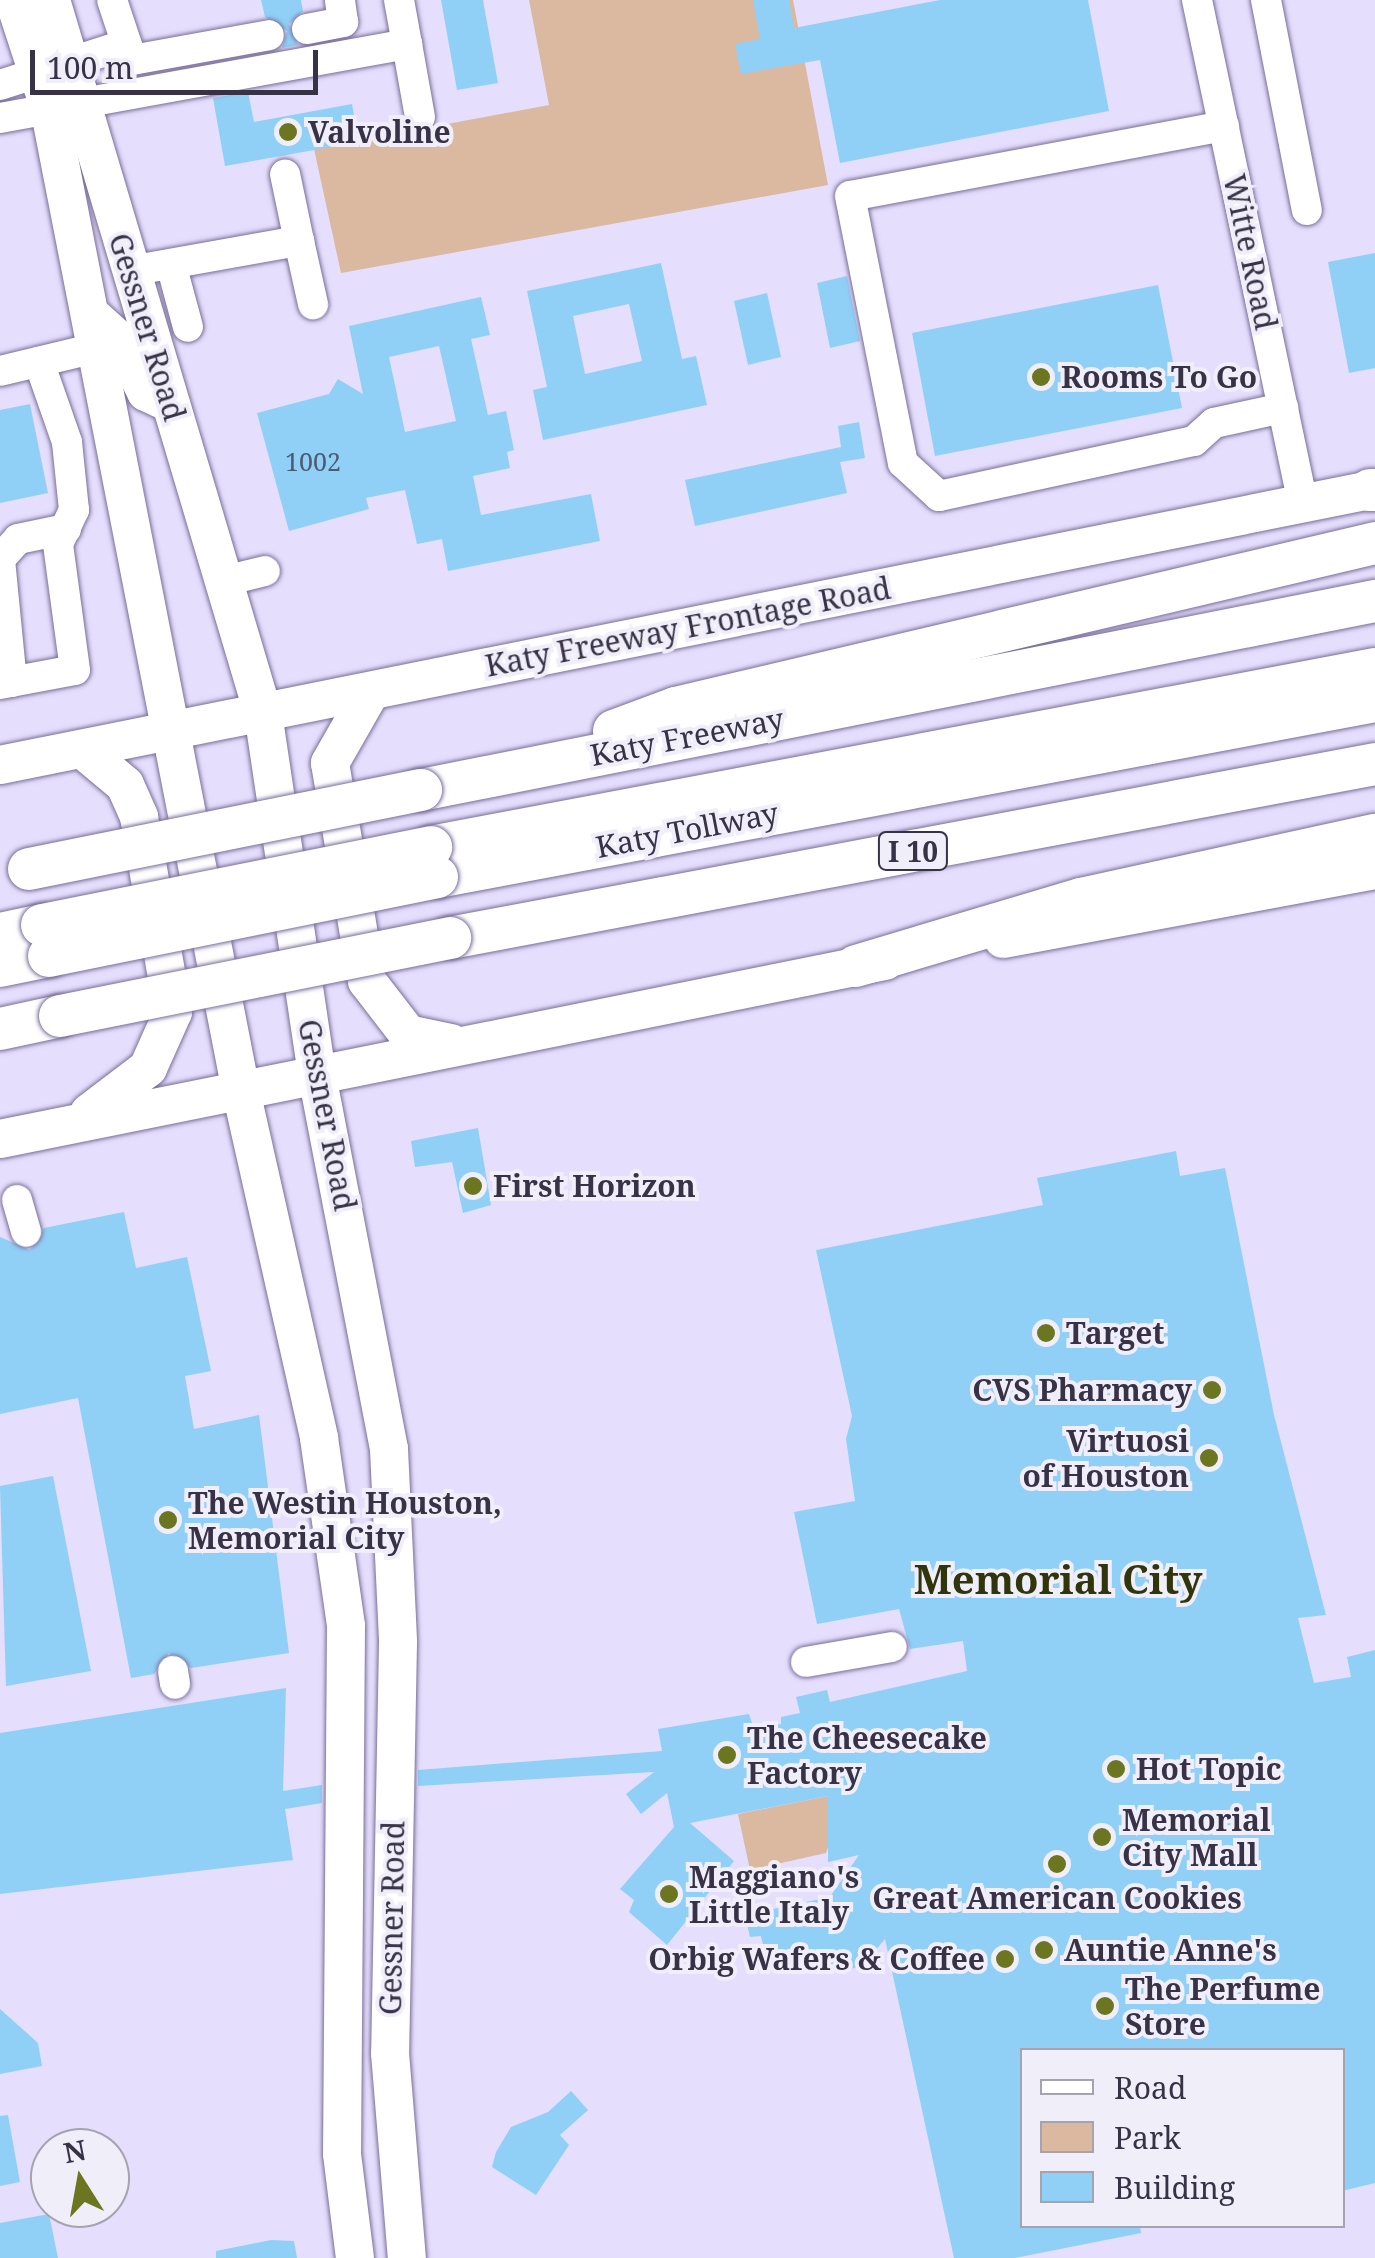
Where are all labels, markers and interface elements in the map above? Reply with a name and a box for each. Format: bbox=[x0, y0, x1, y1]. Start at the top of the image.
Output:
scale bar bbox=[35, 30, 322, 92]
text: 100 m bbox=[47, 47, 133, 88]
place label: Valvoline bbox=[308, 114, 451, 150]
marker: Valvoline bbox=[277, 121, 299, 143]
street label: Witte Road bbox=[1216, 171, 1284, 333]
street label: Gessner Road bbox=[101, 229, 193, 425]
place label: Rooms To Go bbox=[1061, 359, 1257, 395]
marker: Rooms To Go bbox=[1030, 366, 1052, 388]
house number: 1002 bbox=[285, 446, 341, 476]
street label: Katy Freeway Frontage Road bbox=[482, 570, 894, 684]
street label: Katy Freeway bbox=[587, 701, 787, 773]
street label: Katy Tollway bbox=[593, 795, 781, 865]
road number: I 10 bbox=[876, 828, 950, 874]
street label: Gessner Road bbox=[291, 1016, 363, 1214]
place label: First Horizon bbox=[493, 1168, 696, 1204]
marker: First Horizon bbox=[462, 1175, 484, 1197]
place label: Target bbox=[1066, 1315, 1164, 1351]
marker: Target bbox=[1035, 1322, 1057, 1344]
place label: CVS Pharmacy bbox=[972, 1372, 1192, 1408]
marker: CVS Pharmacy bbox=[1201, 1379, 1223, 1401]
place label: Virtuosi of Houston bbox=[1023, 1423, 1189, 1494]
marker: Virtuosi of Houston bbox=[1198, 1447, 1220, 1469]
place label: The Westin Houston, Memorial City bbox=[188, 1485, 502, 1556]
marker: The Westin Houston, Memorial City bbox=[157, 1509, 179, 1531]
district label: Memorial City bbox=[914, 1555, 1202, 1603]
place label: The Cheesecake Factory bbox=[747, 1720, 987, 1790]
marker: The Cheesecake Factory bbox=[716, 1744, 738, 1766]
place label: Hot Topic bbox=[1136, 1751, 1282, 1787]
marker: Hot Topic bbox=[1105, 1758, 1127, 1780]
place label: Memorial City Mall bbox=[1122, 1802, 1271, 1872]
street label: Gessner Road bbox=[372, 1821, 412, 2015]
marker: Memorial City Mall bbox=[1091, 1826, 1113, 1848]
marker: Great American Cookies bbox=[1046, 1853, 1068, 1875]
place label: Maggiano's Little Italy bbox=[689, 1859, 859, 1930]
place label: Great American Cookies bbox=[872, 1880, 1242, 1916]
marker: Maggiano's Little Italy bbox=[658, 1883, 680, 1905]
place label: Auntie Anne's bbox=[1064, 1932, 1277, 1968]
marker: Auntie Anne's bbox=[1033, 1939, 1055, 1961]
place label: Orbig Wafers & Coffee bbox=[648, 1941, 985, 1977]
marker: Orbig Wafers & Coffee bbox=[994, 1948, 1016, 1970]
place label: The Perfume Store bbox=[1125, 1971, 1321, 2042]
marker: The Perfume Store bbox=[1094, 1995, 1116, 2017]
legend bbox=[1020, 2048, 1345, 2228]
text: Road bbox=[1114, 2067, 1186, 2108]
text: Park bbox=[1114, 2117, 1181, 2158]
north arrow bbox=[30, 2128, 130, 2228]
text: N bbox=[60, 2130, 89, 2171]
text: Building bbox=[1114, 2167, 1235, 2208]

